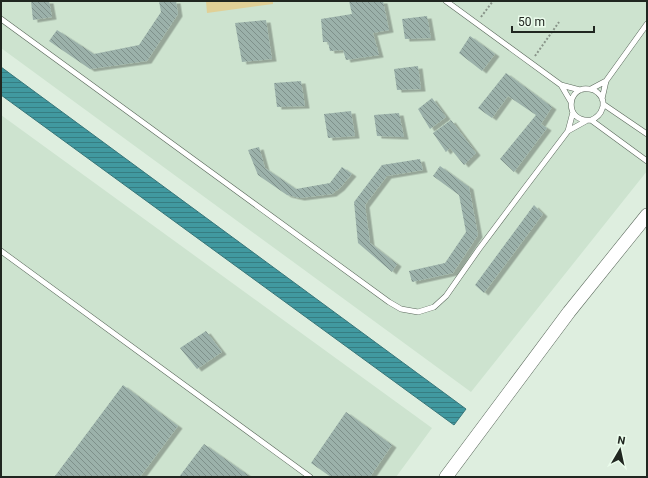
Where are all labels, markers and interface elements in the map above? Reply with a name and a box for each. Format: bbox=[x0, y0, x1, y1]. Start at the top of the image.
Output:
scale bar bbox=[512, 8, 594, 34]
text: 50 m bbox=[518, 15, 545, 29]
north arrow bbox=[600, 430, 640, 470]
text: N bbox=[617, 434, 627, 448]

